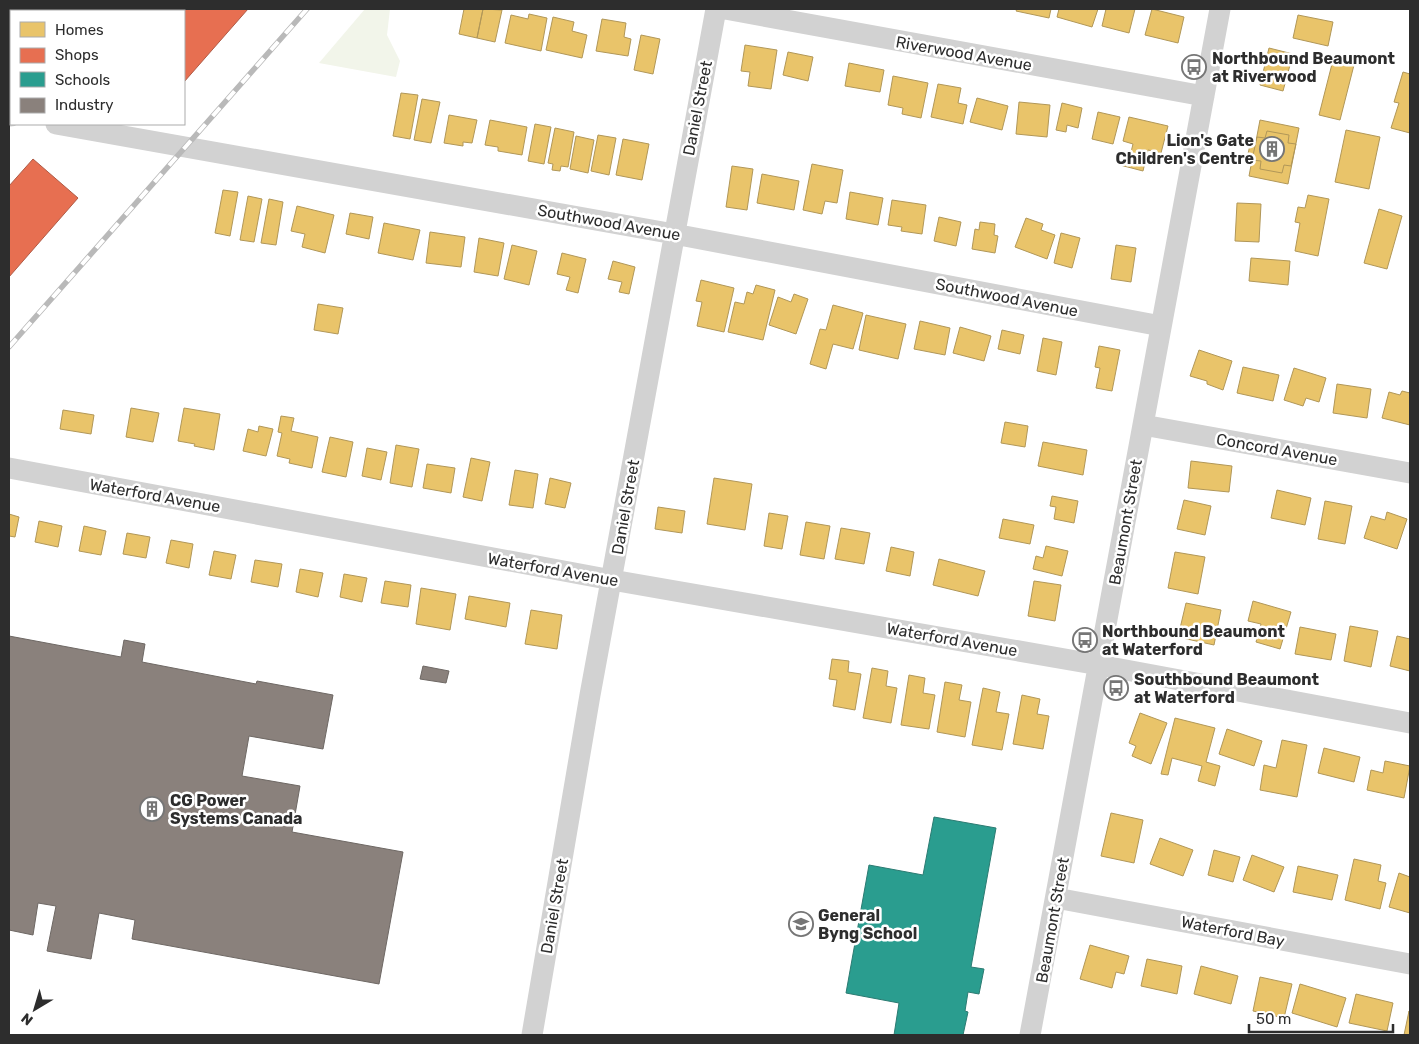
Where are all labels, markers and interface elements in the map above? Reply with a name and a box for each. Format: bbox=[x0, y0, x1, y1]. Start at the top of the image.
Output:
legend bbox=[10, 10, 185, 125]
text: Homes bbox=[55, 21, 104, 39]
street label: Riverwood Avenue bbox=[894, 32, 1034, 75]
text: Shops bbox=[55, 46, 99, 64]
place label: Northbound Beaumont at Riverwood bbox=[1212, 49, 1395, 86]
bus stop icon: Northbound Beaumont at Riverwood bbox=[1181, 54, 1207, 80]
street label: Daniel Street bbox=[679, 59, 716, 157]
text: Schools bbox=[55, 71, 111, 89]
text: Industry bbox=[55, 96, 114, 114]
place label: Lion's Gate Children's Centre bbox=[1116, 131, 1254, 168]
building icon: Lion's Gate Children's Centre bbox=[1259, 136, 1285, 162]
street label: Southwood Avenue bbox=[536, 201, 682, 244]
street label: Southwood Avenue bbox=[934, 274, 1080, 321]
street label: Concord Avenue bbox=[1215, 429, 1339, 469]
street label: Daniel Street bbox=[608, 458, 643, 556]
street label: Beaumont Street bbox=[1105, 458, 1146, 587]
street label: Waterford Avenue bbox=[88, 475, 222, 516]
street label: Waterford Avenue bbox=[486, 549, 620, 590]
street label: Waterford Avenue bbox=[885, 619, 1019, 660]
place label: Northbound Beaumont at Waterford bbox=[1102, 622, 1285, 659]
bus stop icon: Northbound Beaumont at Waterford bbox=[1072, 627, 1098, 653]
place label: Southbound Beaumont at Waterford bbox=[1134, 670, 1320, 707]
bus stop icon: Southbound Beaumont at Waterford bbox=[1103, 675, 1129, 701]
place label: CG Power Systems Canada bbox=[170, 791, 302, 828]
building icon: CG Power Systems Canada bbox=[139, 796, 165, 822]
street label: Beaumont Street bbox=[1032, 856, 1073, 985]
street label: Daniel Street bbox=[537, 857, 572, 955]
place label: General Byng School bbox=[818, 906, 917, 943]
school or university icon: General Byng School bbox=[788, 911, 814, 937]
street label: Waterford Bay bbox=[1179, 912, 1287, 951]
north arrow bbox=[10, 984, 60, 1034]
scale bar bbox=[1249, 1002, 1393, 1034]
text: N bbox=[18, 1009, 37, 1029]
text: 50 m bbox=[1256, 1010, 1291, 1028]

